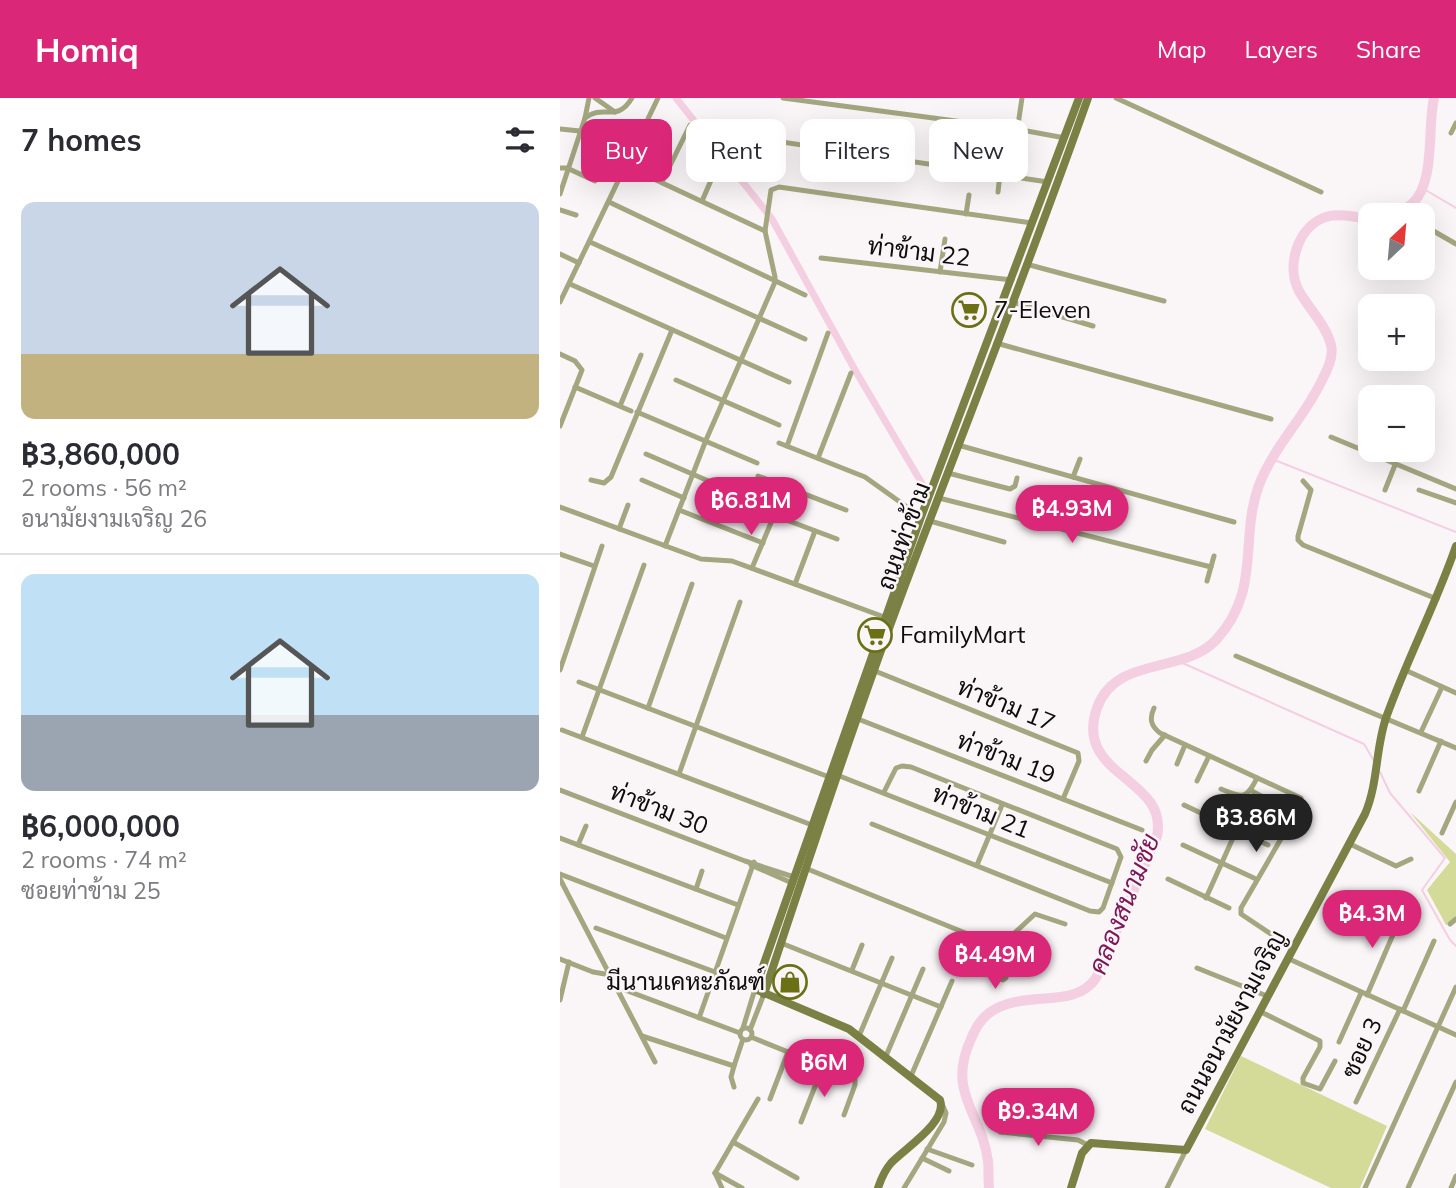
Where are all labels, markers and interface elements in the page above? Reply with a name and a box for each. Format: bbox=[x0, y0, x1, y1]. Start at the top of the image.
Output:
text: Homiq bbox=[35, 29, 139, 70]
text: Map bbox=[1157, 34, 1206, 64]
text: Layers bbox=[1244, 34, 1318, 64]
text: Share bbox=[1356, 34, 1421, 64]
chip: Buy bbox=[581, 119, 672, 182]
chip: Rent bbox=[686, 119, 786, 182]
chip: Filters bbox=[800, 119, 915, 182]
chip: New bbox=[929, 119, 1028, 182]
text: 7 homes bbox=[21, 121, 142, 159]
icon: filters bbox=[501, 121, 539, 159]
north arrow bbox=[1358, 203, 1435, 280]
map controls bbox=[1358, 203, 1435, 462]
street label: ท่าข้าม 22 bbox=[866, 230, 972, 272]
icon: home bbox=[217, 248, 343, 374]
supermarket icon: 7-Eleven bbox=[950, 291, 988, 329]
place label: 7-Eleven bbox=[994, 294, 1091, 324]
button: + bbox=[1358, 294, 1435, 371]
button: − bbox=[1358, 385, 1435, 462]
text: ฿3,860,000 bbox=[21, 435, 180, 473]
text: 2 rooms · 56 m² bbox=[21, 473, 187, 502]
pin: ฿6.81M bbox=[694, 478, 808, 537]
street label: ถนนท่าข้าม bbox=[870, 478, 936, 594]
text: ฿6.81M bbox=[711, 485, 791, 514]
pin: ฿4.93M bbox=[1015, 486, 1129, 545]
text: ฿4.93M bbox=[1032, 493, 1112, 522]
text: อนามัยงามเจริญ 26 bbox=[21, 504, 207, 533]
supermarket icon: FamilyMart bbox=[856, 616, 894, 654]
place label: FamilyMart bbox=[900, 619, 1025, 649]
icon: home bbox=[217, 620, 343, 746]
street label: ท่าข้าม 17 bbox=[953, 671, 1060, 737]
street label: ท่าข้าม 19 bbox=[953, 725, 1060, 790]
street label: ท่าข้าม 30 bbox=[606, 776, 713, 841]
street label: ท่าข้าม 21 bbox=[928, 778, 1035, 844]
pin: ฿3.86M bbox=[1199, 794, 1313, 854]
text: ฿3.86M bbox=[1216, 802, 1296, 831]
text: ฿6,000,000 bbox=[21, 807, 180, 845]
water label: คลองสนามชัย bbox=[1080, 829, 1167, 979]
text: 2 rooms · 74 m² bbox=[21, 845, 187, 874]
text: ซอยท่าข้าม 25 bbox=[21, 876, 161, 905]
pin: ฿4.3M bbox=[1323, 890, 1421, 950]
text: ฿4.3M bbox=[1338, 898, 1406, 927]
street label: ถนนอนามัยงามเจริญ bbox=[1170, 925, 1292, 1118]
pin: ฿4.49M bbox=[938, 932, 1052, 991]
text: ฿4.49M bbox=[955, 939, 1035, 968]
shop icon: มีนานเคหะภัณฑ์ bbox=[771, 963, 809, 1001]
place label: มีนานเคหะภัณฑ์ bbox=[606, 966, 765, 996]
street label: ซอย 3 bbox=[1334, 1013, 1388, 1083]
pin: ฿6M bbox=[790, 1040, 858, 1099]
text: ฿6M bbox=[800, 1047, 848, 1076]
pin: ฿9.34M bbox=[981, 1088, 1095, 1148]
text: ฿9.34M bbox=[998, 1096, 1078, 1125]

